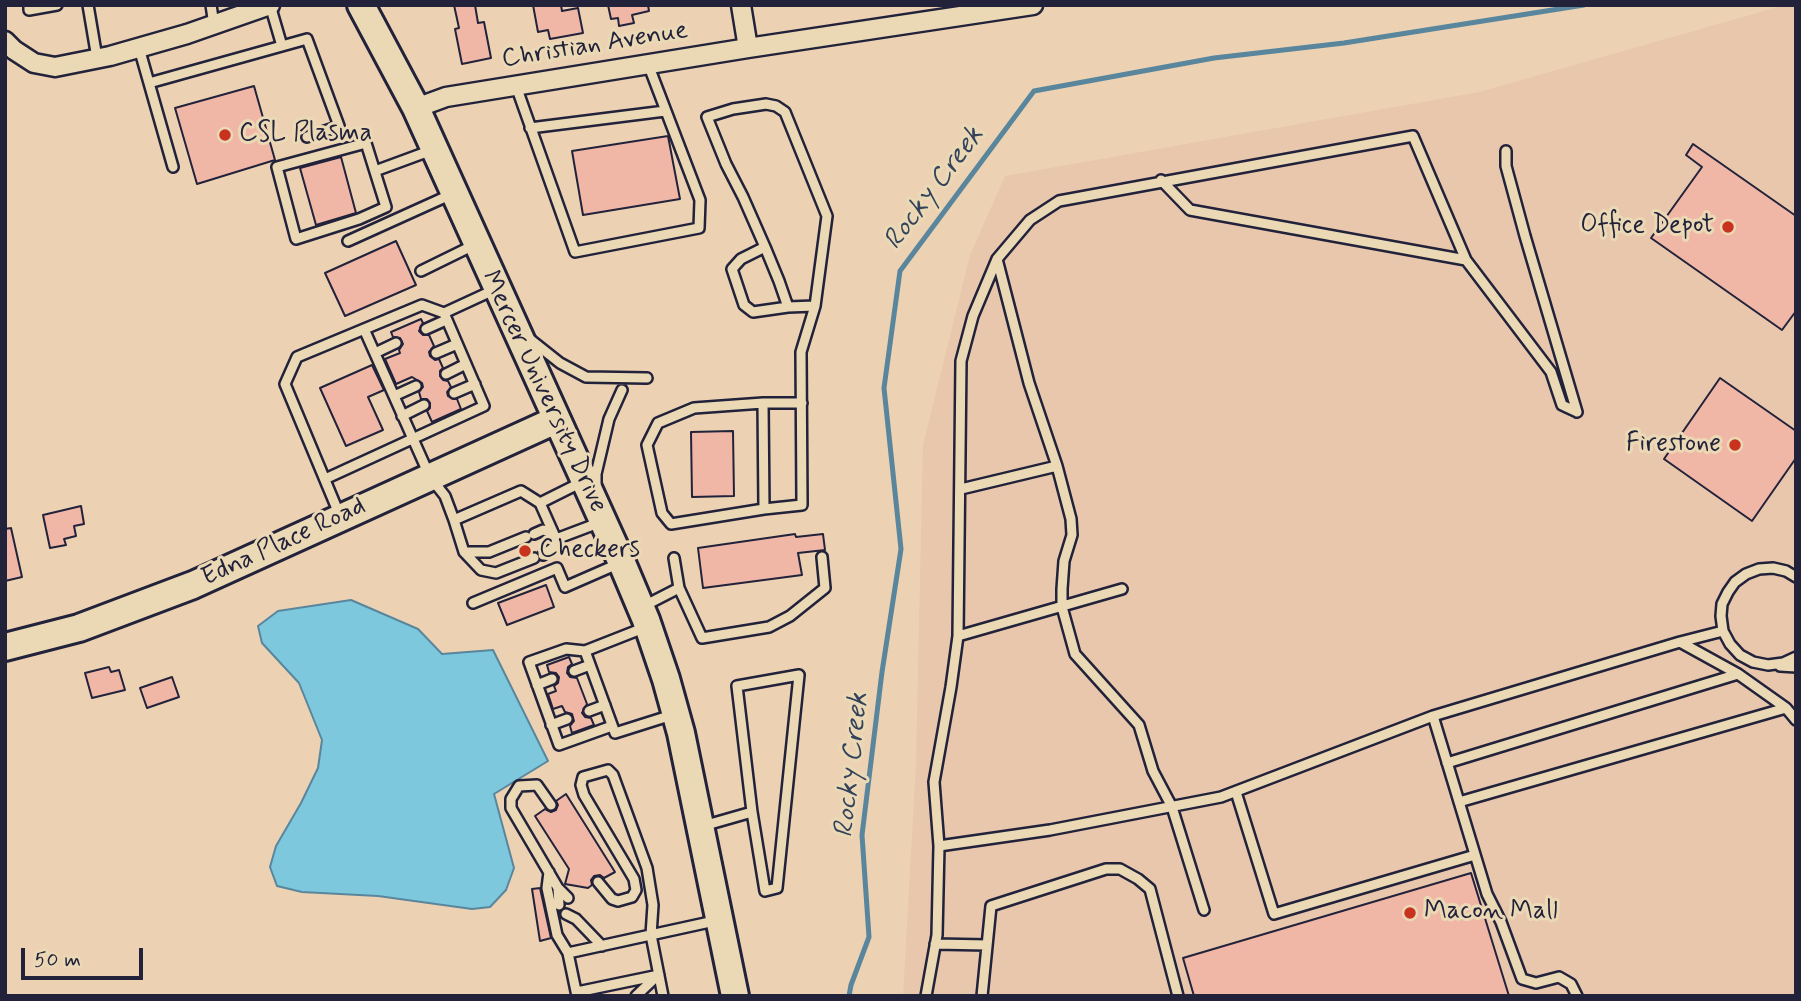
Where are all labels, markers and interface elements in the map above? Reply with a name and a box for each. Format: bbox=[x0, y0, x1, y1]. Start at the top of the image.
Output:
street label: Christian Avenue bbox=[500, 16, 690, 76]
place label: CSL Plasma bbox=[239, 119, 372, 151]
water label: Rocky Creek bbox=[878, 121, 992, 257]
marker: CSL Plasma bbox=[217, 127, 233, 143]
place label: Office Depot bbox=[1580, 211, 1714, 243]
marker: Office Depot bbox=[1720, 219, 1736, 235]
street label: Mercer University Drive bbox=[473, 266, 613, 518]
place label: Firestone bbox=[1626, 429, 1721, 461]
marker: Firestone bbox=[1727, 437, 1743, 453]
street label: Edna Place Road bbox=[197, 491, 371, 595]
place label: Checkers bbox=[539, 535, 640, 567]
marker: Checkers bbox=[517, 543, 533, 559]
water label: Rocky Creek bbox=[829, 691, 877, 839]
place label: Macon Mall bbox=[1424, 897, 1558, 929]
marker: Macon Mall bbox=[1402, 905, 1418, 921]
scale bar bbox=[24, 934, 147, 978]
text: 50 m bbox=[34, 946, 81, 974]

